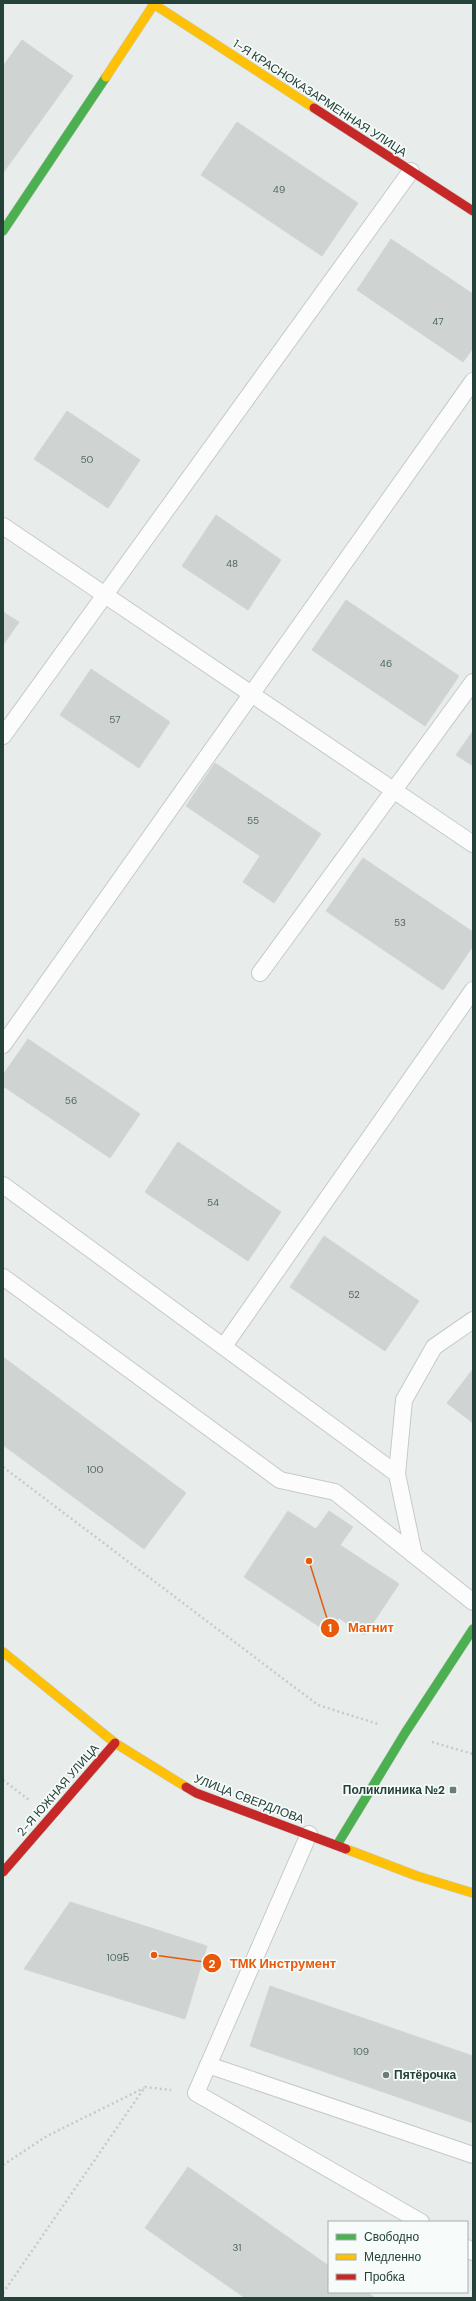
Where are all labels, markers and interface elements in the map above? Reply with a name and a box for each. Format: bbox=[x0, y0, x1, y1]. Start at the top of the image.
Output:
street label: 1-Я КРАСНОКАЗАРМЕННАЯ УЛИЦА bbox=[230, 36, 410, 160]
house number: 49 bbox=[273, 183, 285, 196]
house number: 47 bbox=[432, 315, 444, 328]
house number: 50 bbox=[81, 453, 94, 466]
house number: 48 bbox=[226, 557, 238, 570]
house number: 46 bbox=[380, 657, 392, 670]
house number: 57 bbox=[109, 713, 121, 726]
house number: 55 bbox=[247, 814, 259, 827]
house number: 53 bbox=[394, 916, 406, 929]
house number: 56 bbox=[65, 1094, 77, 1107]
house number: 54 bbox=[207, 1196, 219, 1209]
house number: 52 bbox=[348, 1288, 360, 1301]
house number: 100 bbox=[87, 1463, 104, 1476]
callout: Магнит bbox=[320, 1615, 402, 1640]
text: Магнит bbox=[348, 1619, 394, 1636]
text: 1 bbox=[328, 1620, 332, 1636]
street label: 2-Я ЮЖНАЯ УЛИЦА bbox=[13, 1740, 103, 1840]
street label: УЛИЦА СВЕРДЛОВА bbox=[192, 1771, 306, 1827]
place label: Поликлиника №2 bbox=[343, 1782, 445, 1798]
marker: Поликлиника №2 bbox=[448, 1785, 458, 1795]
house number: 109Б bbox=[107, 1951, 130, 1964]
callout: ТМК Инструмент bbox=[202, 1951, 345, 1976]
text: ТМК Инструмент bbox=[230, 1955, 336, 1972]
text: 2 bbox=[209, 1956, 216, 1972]
house number: 109 bbox=[353, 2045, 369, 2058]
place label: Пятёрочка bbox=[394, 2067, 457, 2083]
marker: Пятёрочка bbox=[381, 2070, 391, 2080]
legend bbox=[328, 2221, 468, 2293]
text: Свободно bbox=[364, 2229, 419, 2245]
house number: 31 bbox=[233, 2241, 241, 2254]
text: Медленно bbox=[364, 2249, 421, 2265]
text: Пробка bbox=[364, 2269, 405, 2285]

